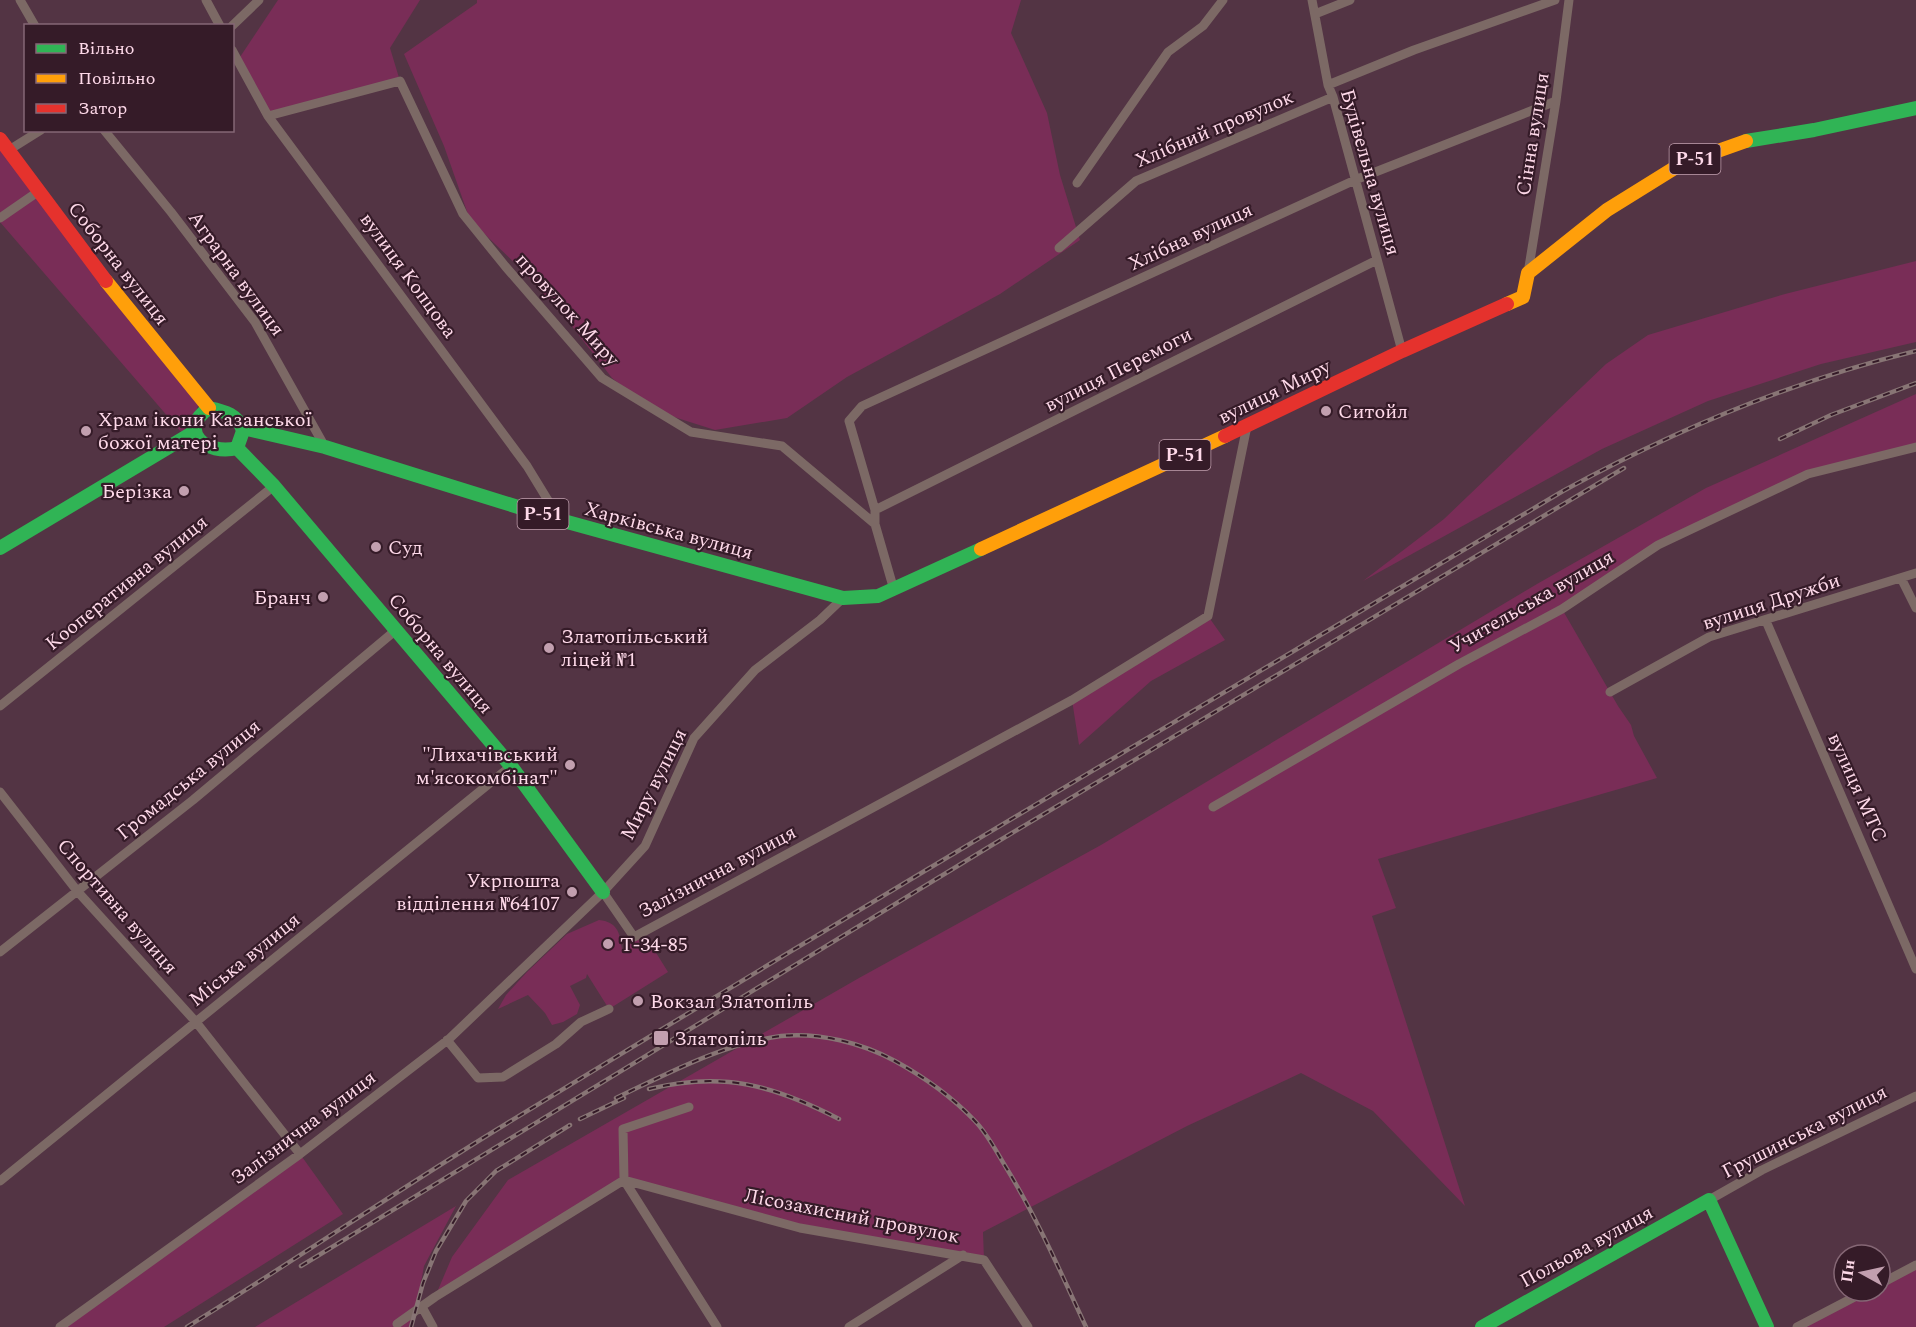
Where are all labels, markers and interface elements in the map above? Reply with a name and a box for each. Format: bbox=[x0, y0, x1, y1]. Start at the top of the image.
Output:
legend bbox=[24, 24, 234, 132]
text: Вільно bbox=[78, 35, 135, 62]
text: Повільно bbox=[78, 65, 155, 92]
street label: Сінна вулиця bbox=[1508, 70, 1558, 198]
street label: Хлібний провулок bbox=[1130, 82, 1298, 176]
street label: Будівельна вулиця bbox=[1332, 85, 1408, 259]
text: Затор bbox=[78, 95, 127, 122]
road number: Р-51 bbox=[1670, 144, 1720, 174]
street label: Соборна вулиця bbox=[60, 195, 176, 332]
street label: Хлібна вулиця bbox=[1123, 195, 1258, 279]
street label: Аграрна вулиця bbox=[180, 205, 292, 342]
street label: вулиця Копцова bbox=[352, 206, 464, 345]
street label: провулок Миру bbox=[508, 246, 627, 374]
street label: вулиця Перемоги bbox=[1039, 320, 1198, 420]
street label: вулиця Миру bbox=[1213, 351, 1337, 432]
place label: Ситойл bbox=[1338, 397, 1408, 427]
marker: Ситойл bbox=[1319, 404, 1333, 418]
place label: Храм ікони Казанської божої матері bbox=[98, 405, 312, 458]
marker: Храм ікони Казанської божої матері bbox=[79, 424, 93, 438]
road number: Р-51 bbox=[1160, 440, 1210, 470]
place label: Берізка bbox=[102, 477, 172, 507]
marker: Берізка bbox=[177, 484, 191, 498]
street label: Харківська вулиця bbox=[581, 494, 756, 568]
road number: Р-51 bbox=[518, 499, 568, 529]
street label: Кооперативна вулиця bbox=[39, 508, 214, 658]
place label: Суд bbox=[388, 533, 423, 563]
marker: Суд bbox=[369, 540, 383, 554]
street label: Учительська вулиця bbox=[1443, 542, 1620, 661]
street label: вулиця Дружби bbox=[1698, 566, 1844, 638]
place label: Бранч bbox=[254, 583, 311, 613]
street label: Соборна вулиця bbox=[380, 587, 500, 721]
marker: Бранч bbox=[316, 590, 330, 604]
place label: Златопільський ліцей №1 bbox=[561, 622, 708, 675]
marker: Златопільський ліцей №1 bbox=[542, 641, 556, 655]
street label: Громадська вулиця bbox=[110, 712, 267, 848]
street label: Миру вулиця bbox=[613, 723, 695, 846]
street label: вулиця МТС bbox=[1820, 728, 1895, 847]
place label: "Лихачівський м'ясокомбінат" bbox=[416, 740, 558, 793]
marker: "Лихачівський м'ясокомбінат" bbox=[563, 758, 577, 772]
street label: Залізнична вулиця bbox=[633, 818, 802, 926]
street label: Спортивна вулиця bbox=[50, 832, 185, 981]
place label: Укрпошта відділення №64107 bbox=[396, 866, 560, 919]
marker: Укрпошта відділення №64107 bbox=[565, 885, 579, 899]
street label: Міська вулиця bbox=[182, 905, 307, 1014]
place label: Т-34-85 bbox=[620, 930, 688, 960]
marker: Т-34-85 bbox=[601, 937, 615, 951]
place label: Вокзал Златопіль bbox=[650, 987, 813, 1017]
marker: Вокзал Златопіль bbox=[631, 994, 645, 1008]
place label: Златопіль bbox=[674, 1024, 767, 1054]
marker: Златопіль bbox=[652, 1029, 670, 1047]
street label: Залізнична вулиця bbox=[225, 1063, 383, 1192]
street label: Грушинська вулиця bbox=[1716, 1077, 1892, 1187]
street label: Лісозахисний провулок bbox=[741, 1180, 962, 1252]
street label: Польова вулиця bbox=[1514, 1198, 1659, 1296]
north arrow bbox=[1832, 1243, 1892, 1303]
text: Пн bbox=[1835, 1258, 1862, 1284]

